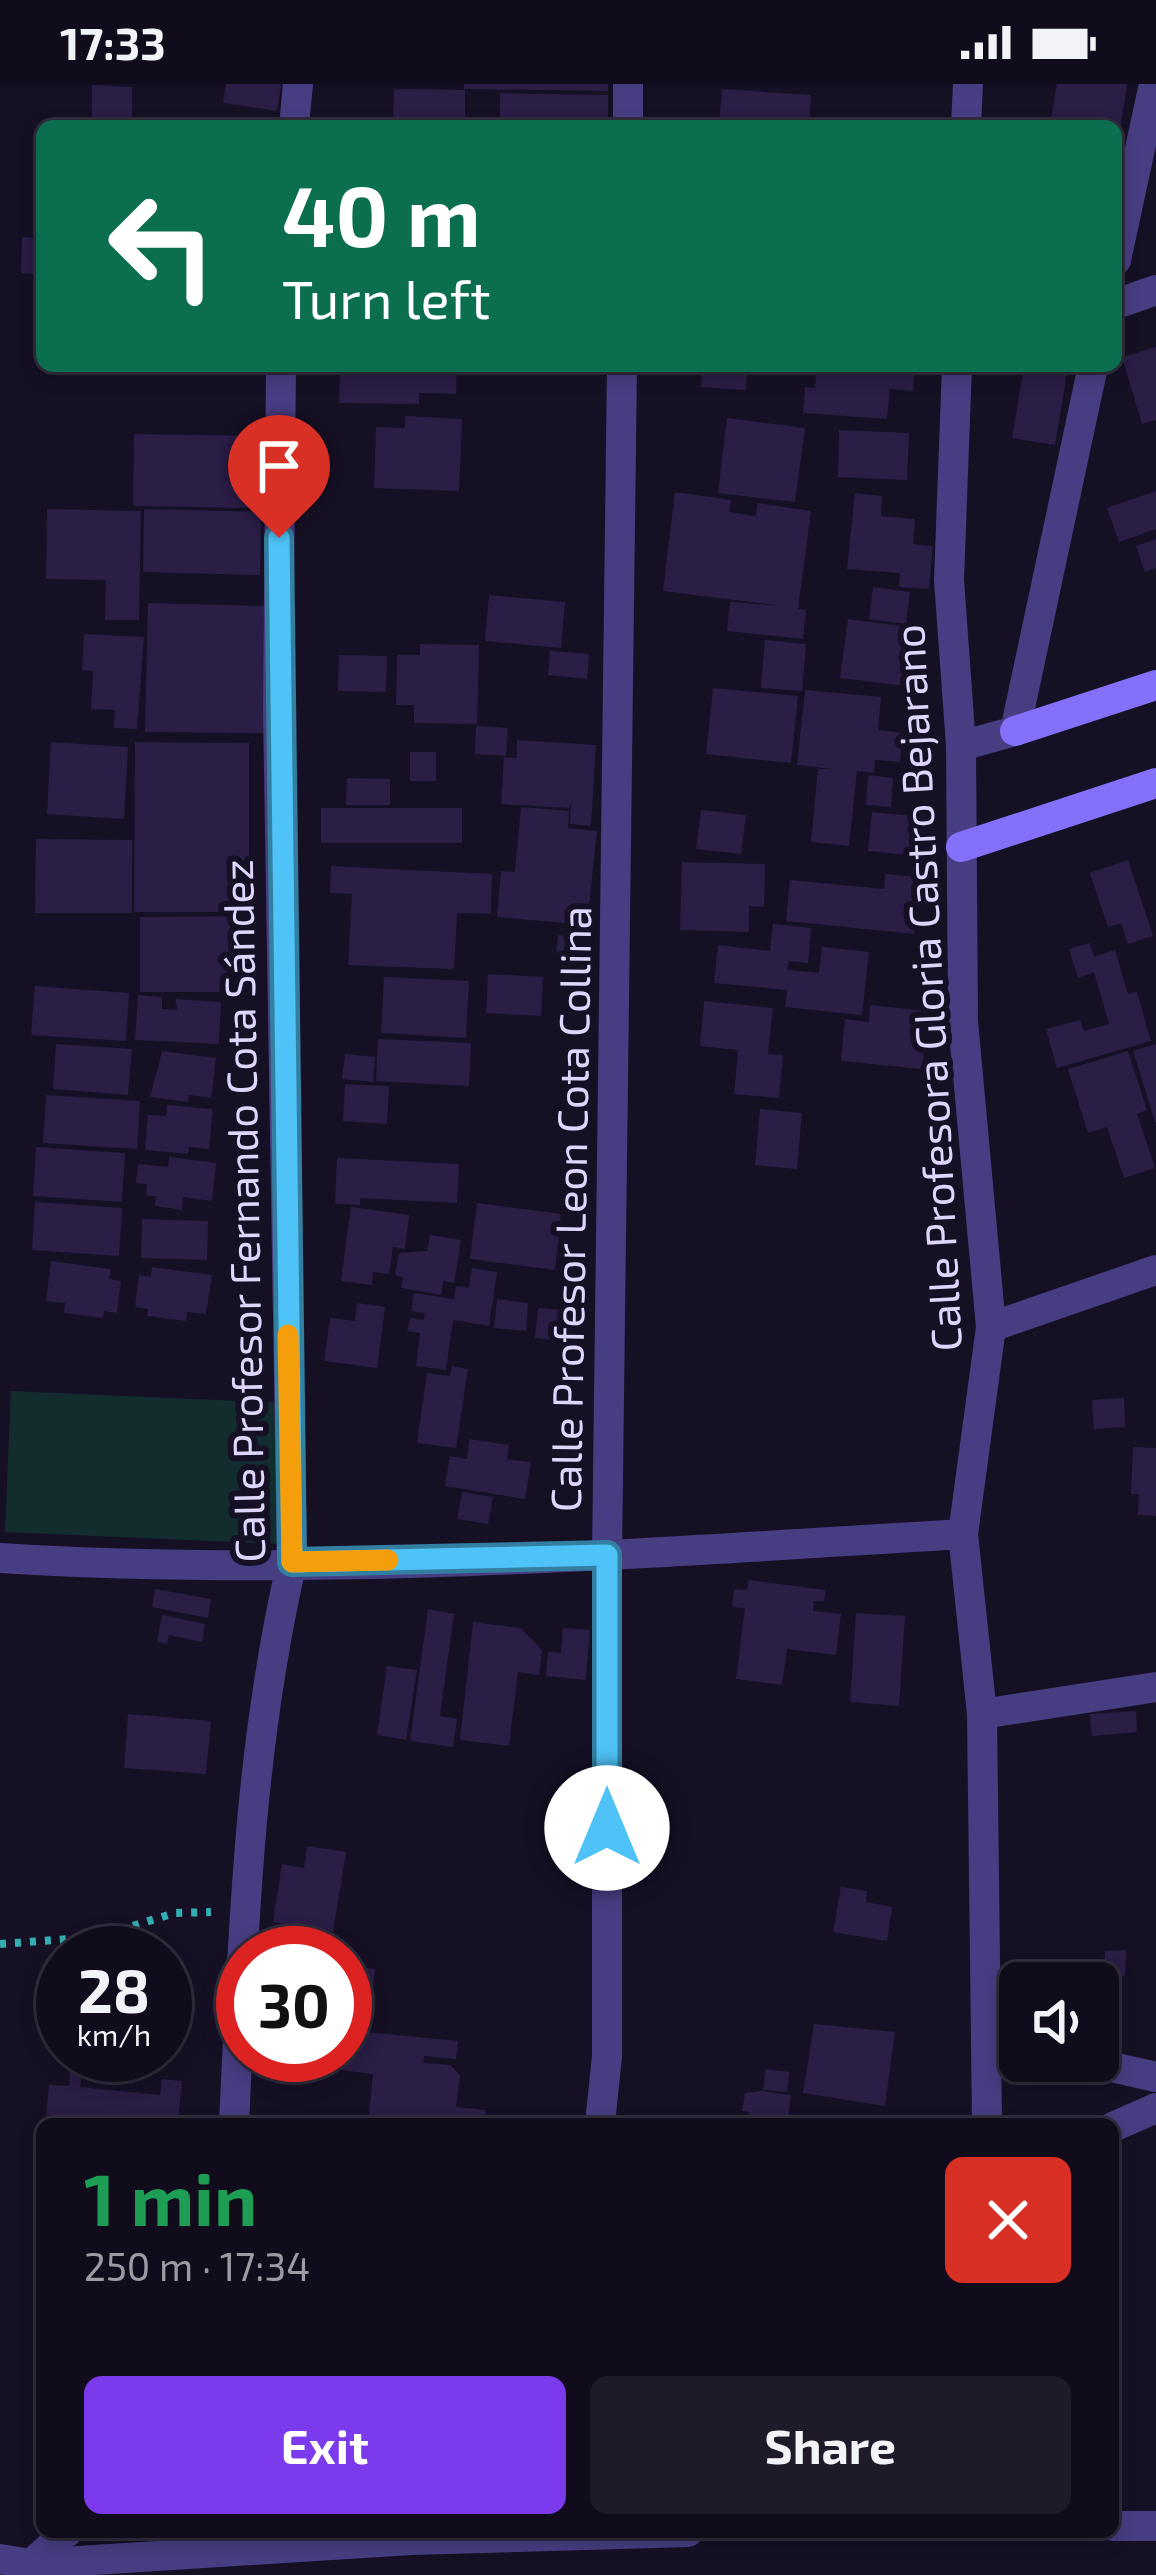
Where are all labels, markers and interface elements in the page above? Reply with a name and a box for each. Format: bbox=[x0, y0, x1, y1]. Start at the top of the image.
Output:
text: 17:33 bbox=[60, 15, 166, 69]
text: 40 m bbox=[282, 163, 481, 264]
icon: left bbox=[84, 168, 240, 324]
text: Turn left bbox=[282, 265, 491, 330]
pin bbox=[228, 415, 330, 538]
icon: arrive bbox=[246, 433, 312, 499]
street label: Calle Profesora Gloria Castro Bejarano bbox=[882, 623, 971, 1353]
street label: Calle Profesor Fernando Cota Sández bbox=[211, 859, 273, 1563]
street label: Calle Profesor Leon Cota Collina bbox=[539, 906, 599, 1512]
position arrow bbox=[544, 1765, 670, 1891]
speed limit sign: 30 bbox=[216, 1926, 372, 2082]
text: 28 bbox=[78, 1953, 150, 2025]
map controls bbox=[999, 1962, 1119, 2082]
button: sound bbox=[999, 1962, 1119, 2082]
text: km/h bbox=[77, 2016, 151, 2052]
text: 1 min bbox=[84, 2154, 257, 2240]
button: close bbox=[945, 2157, 1071, 2283]
text: 250 m · 17:34 bbox=[84, 2242, 310, 2289]
button: Exit bbox=[84, 2376, 566, 2514]
button: Share bbox=[590, 2376, 1071, 2514]

